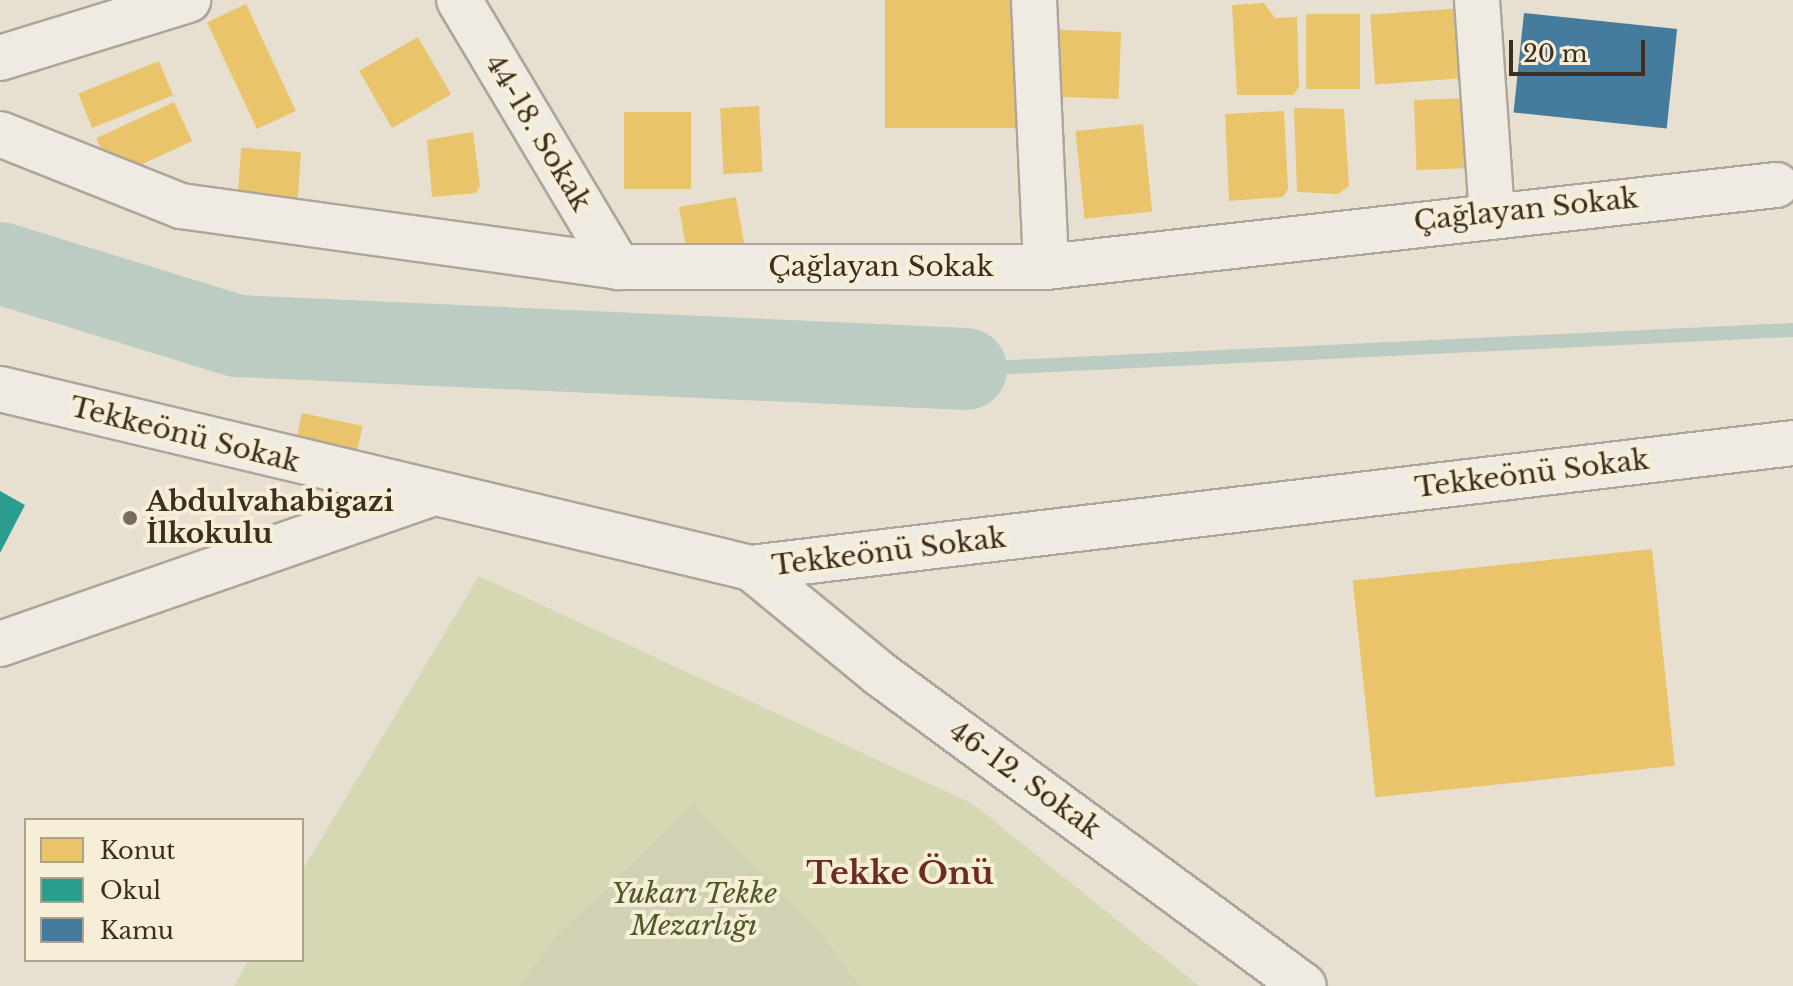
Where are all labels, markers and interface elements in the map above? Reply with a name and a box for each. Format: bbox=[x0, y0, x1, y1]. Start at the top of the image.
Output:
scale bar bbox=[1513, 24, 1649, 74]
text: 20 m bbox=[1523, 39, 1588, 68]
street label: 44-18. Sokak bbox=[478, 48, 598, 218]
street label: Çağlayan Sokak bbox=[1412, 182, 1640, 238]
street label: Çağlayan Sokak bbox=[768, 250, 994, 284]
street label: Tekkeönü Sokak bbox=[67, 390, 303, 480]
street label: Tekkeönü Sokak bbox=[1413, 443, 1651, 505]
place label: Abdulvahabigazi İlkokulu bbox=[146, 485, 394, 551]
marker: Abdulvahabigazi İlkokulu bbox=[121, 509, 139, 527]
street label: Tekkeönü Sokak bbox=[770, 521, 1008, 583]
street label: 46-12. Sokak bbox=[943, 714, 1107, 846]
legend bbox=[24, 818, 304, 962]
text: Konut bbox=[100, 836, 175, 865]
district label: Tekke Önü bbox=[806, 854, 994, 892]
text: Okul bbox=[100, 876, 161, 905]
park label: Yukarı Tekke Mezarlığı bbox=[610, 877, 778, 943]
text: Kamu bbox=[100, 916, 174, 945]

